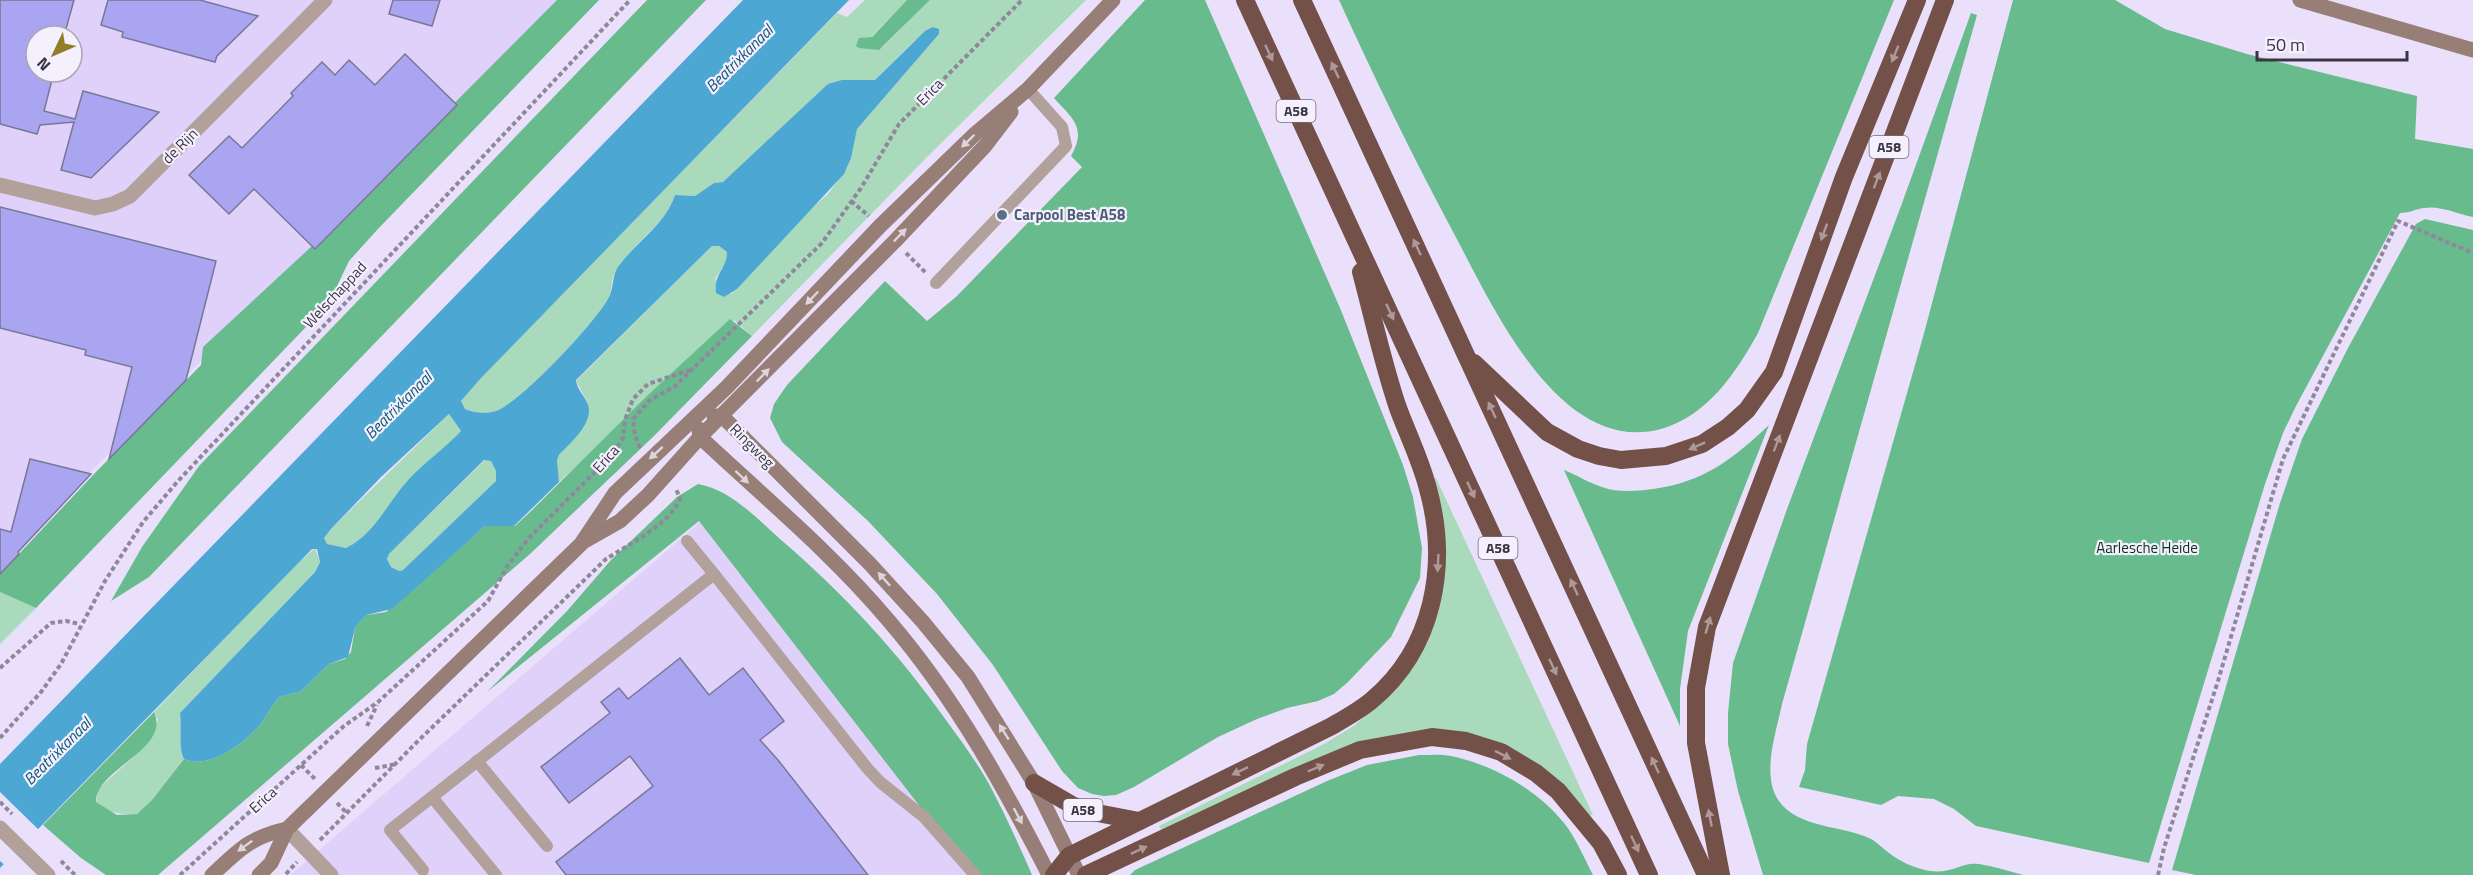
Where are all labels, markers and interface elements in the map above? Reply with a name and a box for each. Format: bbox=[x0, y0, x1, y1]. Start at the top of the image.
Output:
water label: Beatrixkanaal bbox=[700, 18, 779, 97]
north arrow bbox=[24, 24, 84, 84]
scale bar bbox=[2257, 24, 2407, 62]
text: 50 m bbox=[2266, 31, 2305, 58]
one-way arrow bbox=[1265, 45, 1274, 62]
one-way arrow bbox=[1890, 45, 1899, 63]
text: N bbox=[31, 52, 56, 77]
one-way arrow bbox=[1330, 62, 1339, 79]
street label: Erica bbox=[911, 72, 949, 111]
road number: A58 bbox=[1276, 100, 1316, 122]
street label: de Rijn bbox=[156, 122, 203, 169]
one-way arrow bbox=[961, 134, 976, 148]
road number: A58 bbox=[1870, 136, 1908, 158]
one-way arrow bbox=[1872, 171, 1882, 189]
place label: Carpool Best A58 bbox=[1014, 203, 1125, 226]
marker: Carpool Best A58 bbox=[995, 208, 1009, 222]
one-way arrow bbox=[1819, 223, 1829, 241]
one-way arrow bbox=[892, 229, 906, 243]
one-way arrow bbox=[1412, 239, 1421, 256]
street label: Welschappad bbox=[297, 256, 372, 333]
one-way arrow bbox=[805, 290, 819, 305]
one-way arrow bbox=[1385, 304, 1394, 321]
water label: Beatrixkanaal bbox=[359, 365, 438, 444]
one-way arrow bbox=[756, 367, 770, 382]
one-way arrow bbox=[1488, 402, 1497, 419]
street label: Ringweg bbox=[725, 418, 780, 473]
one-way arrow bbox=[1772, 433, 1782, 451]
street label: Erica bbox=[587, 439, 625, 478]
one-way arrow bbox=[1687, 441, 1705, 451]
one-way arrow bbox=[649, 446, 664, 459]
one-way arrow bbox=[735, 470, 750, 484]
one-way arrow bbox=[1467, 481, 1476, 498]
park label: Aarlesche Heide bbox=[2096, 536, 2198, 559]
road number: A58 bbox=[1478, 537, 1518, 559]
one-way arrow bbox=[1433, 554, 1443, 573]
one-way arrow bbox=[877, 572, 891, 587]
one-way arrow bbox=[1569, 579, 1578, 596]
one-way arrow bbox=[1704, 616, 1714, 634]
one-way arrow bbox=[1548, 658, 1558, 676]
water label: Beatrixkanaal bbox=[18, 711, 97, 790]
one-way arrow bbox=[999, 724, 1010, 741]
one-way arrow bbox=[1495, 750, 1512, 759]
one-way arrow bbox=[1650, 755, 1660, 773]
one-way arrow bbox=[1307, 763, 1325, 772]
one-way arrow bbox=[1231, 767, 1248, 776]
street label: Erica bbox=[244, 780, 282, 818]
road number: A58 bbox=[1064, 799, 1102, 821]
one-way arrow bbox=[1013, 807, 1023, 825]
one-way arrow bbox=[1705, 808, 1714, 827]
one-way arrow bbox=[1630, 835, 1639, 852]
one-way arrow bbox=[238, 839, 253, 851]
one-way arrow bbox=[1131, 846, 1148, 855]

